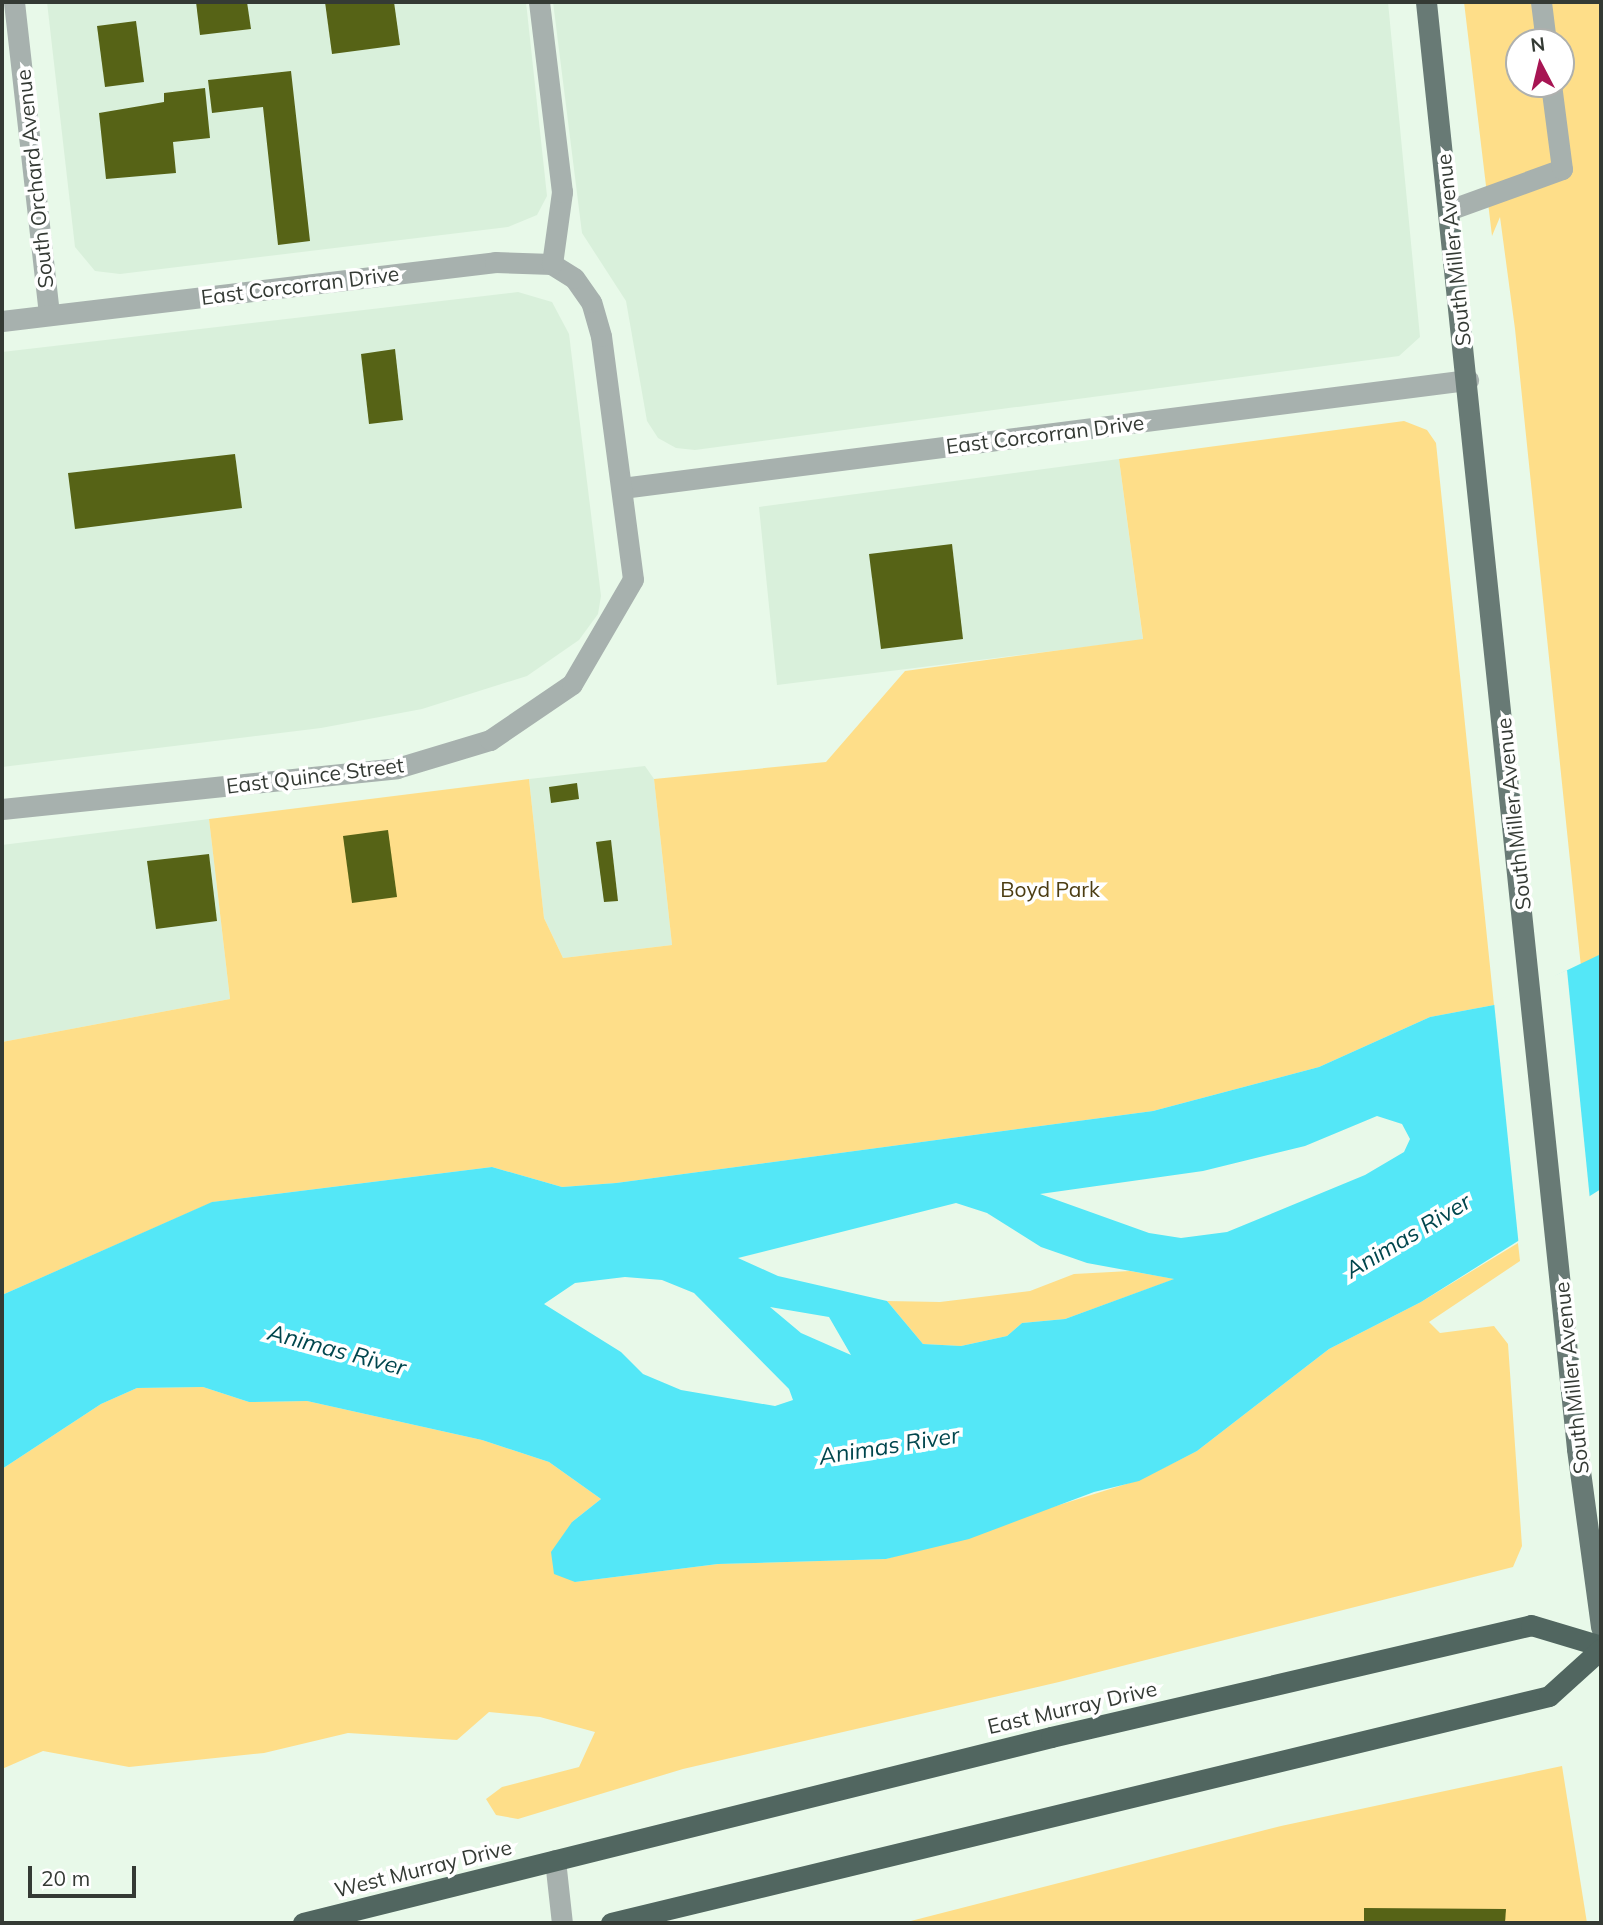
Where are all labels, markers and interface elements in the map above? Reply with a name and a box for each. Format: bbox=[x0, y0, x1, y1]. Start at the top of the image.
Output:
north arrow bbox=[1505, 28, 1575, 98]
text: N bbox=[1529, 31, 1546, 57]
street label: South Orchard Avenue bbox=[10, 68, 58, 290]
street label: South Miller Avenue bbox=[1430, 153, 1476, 347]
street label: East Corcorran Drive bbox=[199, 260, 401, 310]
street label: East Corcorran Drive bbox=[944, 409, 1146, 459]
street label: South Miller Avenue bbox=[1490, 717, 1536, 911]
street label: East Quince Street bbox=[225, 752, 405, 798]
park label: Boyd Park bbox=[1000, 876, 1100, 902]
water label: Animas River bbox=[1340, 1188, 1476, 1284]
street label: South Miller Avenue bbox=[1548, 1281, 1594, 1475]
water label: Animas River bbox=[265, 1318, 409, 1382]
water label: Animas River bbox=[817, 1421, 961, 1471]
street label: East Murray Drive bbox=[985, 1675, 1159, 1739]
street label: West Murray Drive bbox=[332, 1834, 514, 1902]
scale bar bbox=[32, 1852, 140, 1896]
text: 20 m bbox=[41, 1865, 90, 1891]

